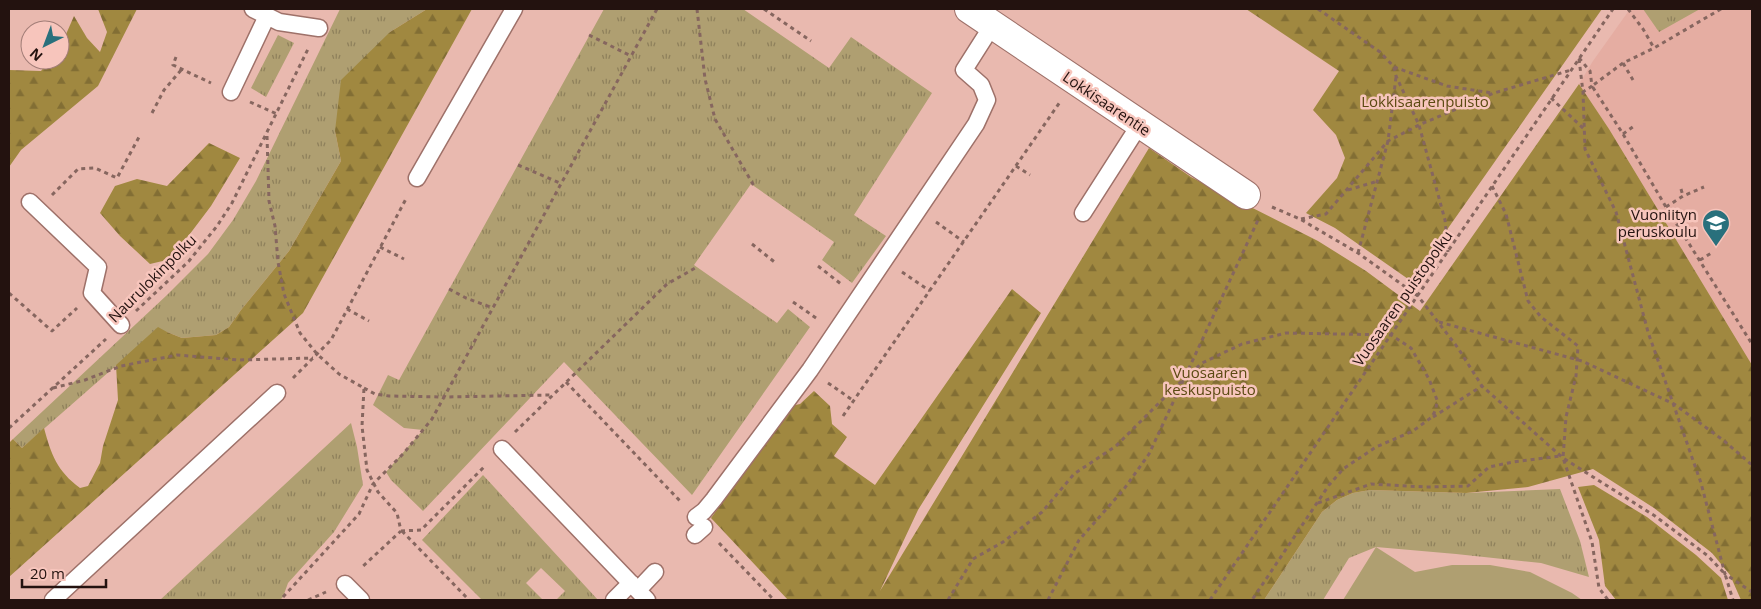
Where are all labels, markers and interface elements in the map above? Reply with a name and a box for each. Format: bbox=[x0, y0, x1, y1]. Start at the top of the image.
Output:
north arrow bbox=[20, 20, 70, 70]
text: N bbox=[25, 44, 47, 66]
street label: Lokkisaarentie bbox=[1059, 66, 1155, 140]
park label: Lokkisaarenpuisto bbox=[1361, 91, 1489, 111]
place label: Vuoniityn peruskoulu bbox=[1618, 204, 1697, 241]
school or university icon: Vuoniityn peruskoulu bbox=[1701, 208, 1731, 247]
street label: Vuosaaren puistopolku bbox=[1348, 226, 1456, 370]
street label: Naurulokinpolku bbox=[104, 230, 200, 326]
park label: Vuosaaren keskuspuisto bbox=[1164, 362, 1256, 399]
scale bar bbox=[22, 556, 106, 588]
text: 20 m bbox=[30, 563, 65, 583]

